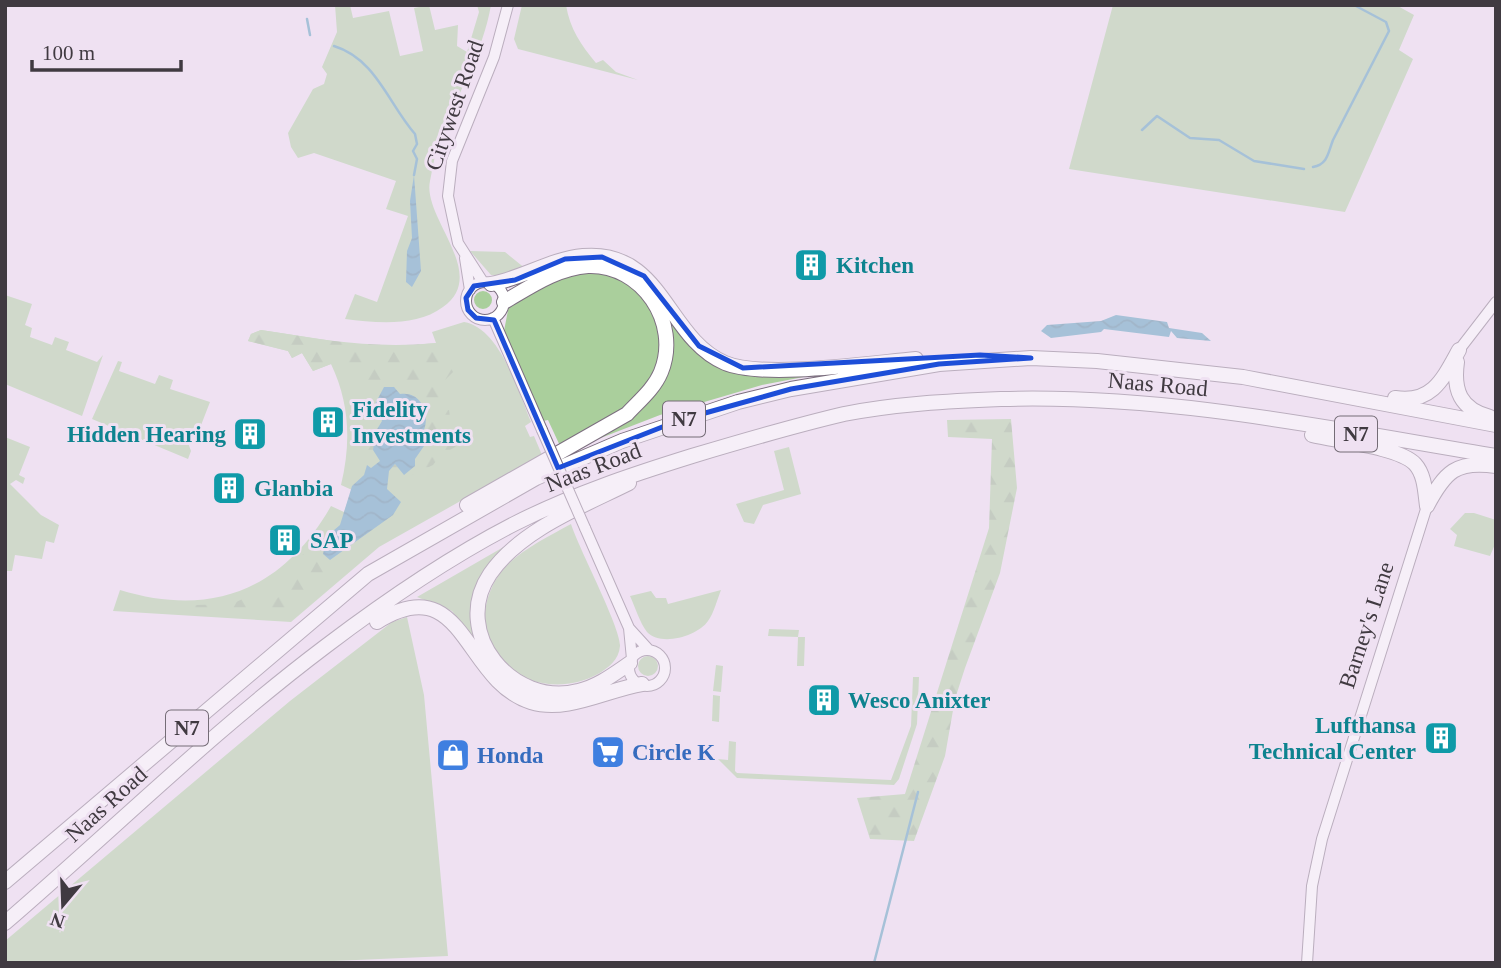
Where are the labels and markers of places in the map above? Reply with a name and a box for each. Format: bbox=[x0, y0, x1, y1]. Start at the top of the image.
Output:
building icon: Kitchen bbox=[792, 246, 830, 284]
place label: Kitchen bbox=[836, 253, 914, 278]
place label: Fidelity Investments bbox=[352, 397, 471, 448]
building icon: Fidelity Investments bbox=[309, 403, 347, 441]
building icon: Hidden Hearing bbox=[231, 415, 269, 453]
place label: Hidden Hearing bbox=[67, 422, 226, 447]
building icon: Glanbia bbox=[210, 469, 248, 507]
place label: Glanbia bbox=[254, 476, 334, 501]
building icon: SAP bbox=[266, 521, 304, 559]
place label: SAP bbox=[310, 528, 353, 553]
building icon: Wesco Anixter bbox=[805, 681, 843, 719]
place label: Wesco Anixter bbox=[848, 688, 990, 713]
place label: Lufthansa Technical Center bbox=[1249, 713, 1417, 764]
building icon: Lufthansa Technical Center bbox=[1422, 719, 1460, 757]
supermarket icon: Circle K bbox=[589, 733, 627, 771]
shop icon: Honda bbox=[434, 736, 472, 774]
place label: Circle K bbox=[632, 740, 715, 765]
place label: Honda bbox=[477, 743, 544, 768]

